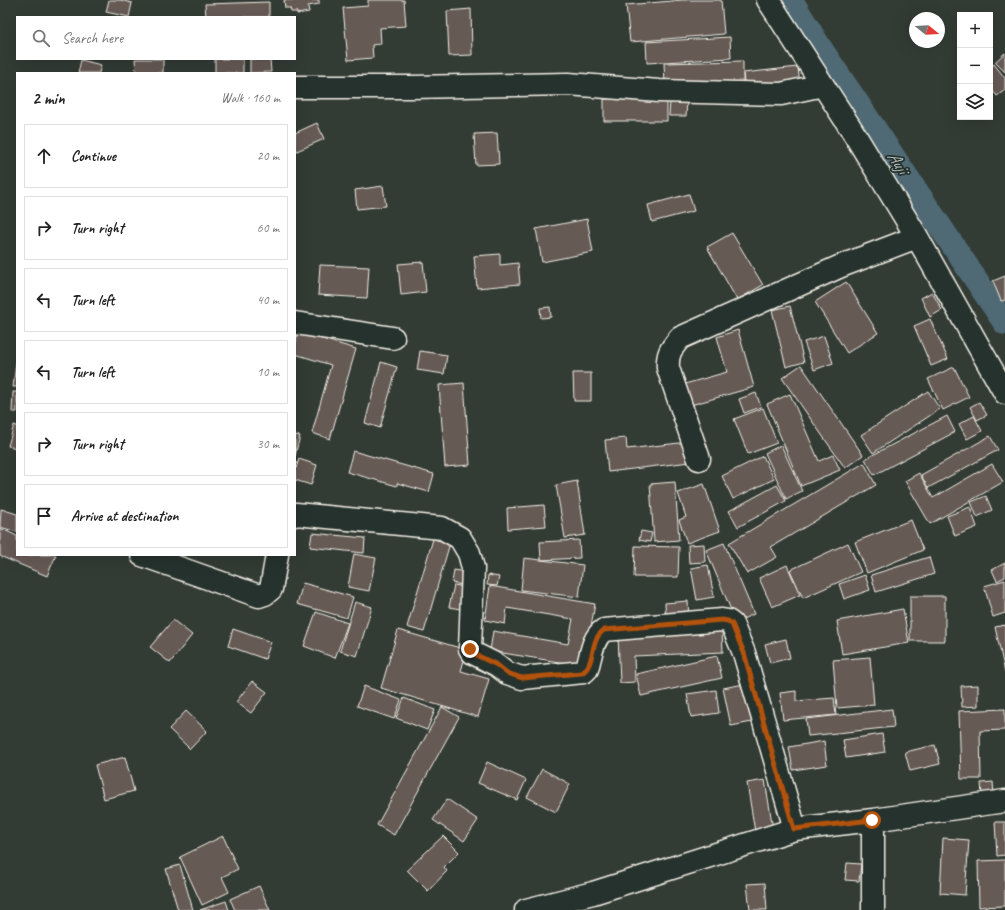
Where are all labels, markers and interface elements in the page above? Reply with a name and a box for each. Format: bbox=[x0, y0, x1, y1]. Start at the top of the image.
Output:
north arrow bbox=[909, 12, 945, 48]
map controls bbox=[957, 12, 993, 120]
button: + bbox=[957, 12, 993, 48]
search box bbox=[16, 16, 296, 60]
icon: search bbox=[30, 27, 52, 49]
text: Search here bbox=[62, 29, 123, 48]
button: − bbox=[957, 48, 993, 84]
button: layers bbox=[957, 84, 993, 120]
text: 2 min bbox=[32, 88, 65, 109]
text: Walk · 160 m bbox=[221, 90, 280, 106]
icon: ahead bbox=[33, 145, 55, 167]
water label: Auji bbox=[883, 146, 916, 181]
text: Continue bbox=[71, 147, 116, 166]
text: 20 m bbox=[257, 148, 279, 164]
icon: right bbox=[33, 217, 55, 239]
text: Turn right bbox=[71, 219, 124, 238]
text: 60 m bbox=[257, 220, 279, 236]
icon: left bbox=[33, 289, 55, 311]
text: Turn left bbox=[71, 291, 114, 310]
text: 40 m bbox=[257, 292, 279, 308]
icon: left bbox=[33, 361, 55, 383]
text: Turn left bbox=[71, 363, 114, 382]
text: 10 m bbox=[257, 364, 279, 380]
icon: right bbox=[33, 433, 55, 455]
text: Turn right bbox=[71, 435, 124, 454]
text: 30 m bbox=[257, 436, 279, 452]
icon: arrive bbox=[33, 505, 55, 527]
text: Arrive at destination bbox=[71, 507, 178, 526]
route end bbox=[461, 640, 479, 658]
route start bbox=[863, 811, 881, 829]

